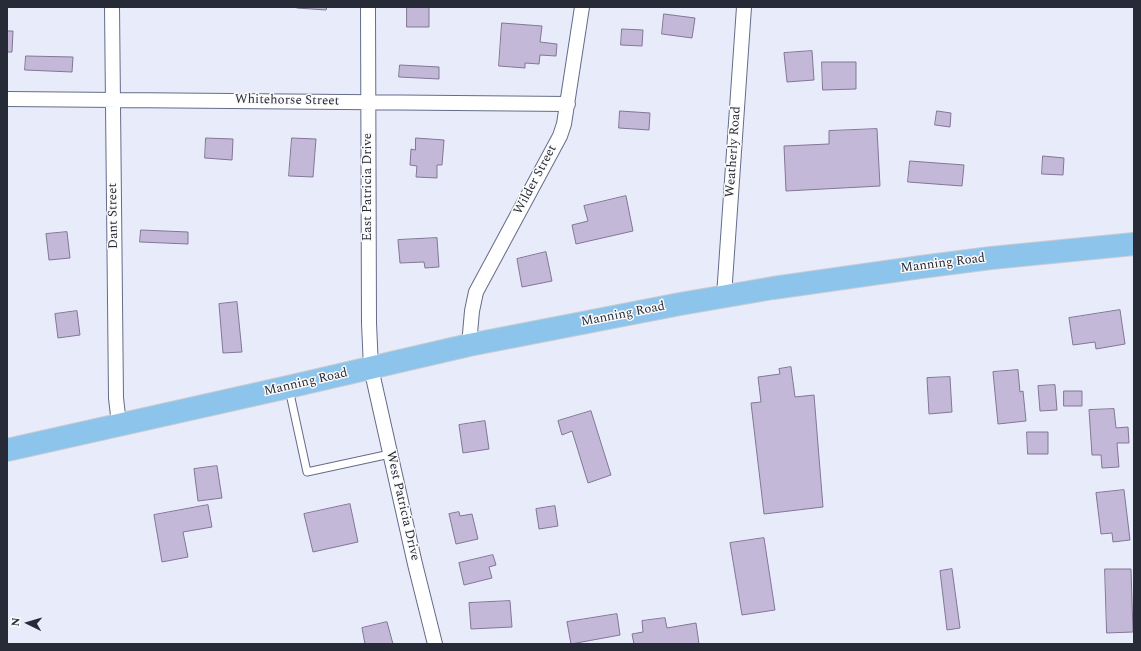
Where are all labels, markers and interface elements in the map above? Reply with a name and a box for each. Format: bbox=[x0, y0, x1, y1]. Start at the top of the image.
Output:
street label: Whitehorse Street bbox=[235, 92, 339, 110]
street label: Weatherly Road bbox=[723, 106, 745, 198]
street label: East Patricia Drive bbox=[360, 133, 376, 241]
street label: Wilder Street bbox=[511, 143, 561, 217]
street label: Dant Street bbox=[106, 183, 122, 249]
street label: Manning Road bbox=[900, 251, 986, 277]
street label: Manning Road bbox=[580, 299, 666, 331]
street label: Manning Road bbox=[263, 366, 349, 400]
street label: West Patricia Drive bbox=[382, 450, 422, 562]
north arrow bbox=[8, 603, 48, 643]
text: N bbox=[7, 617, 24, 627]

